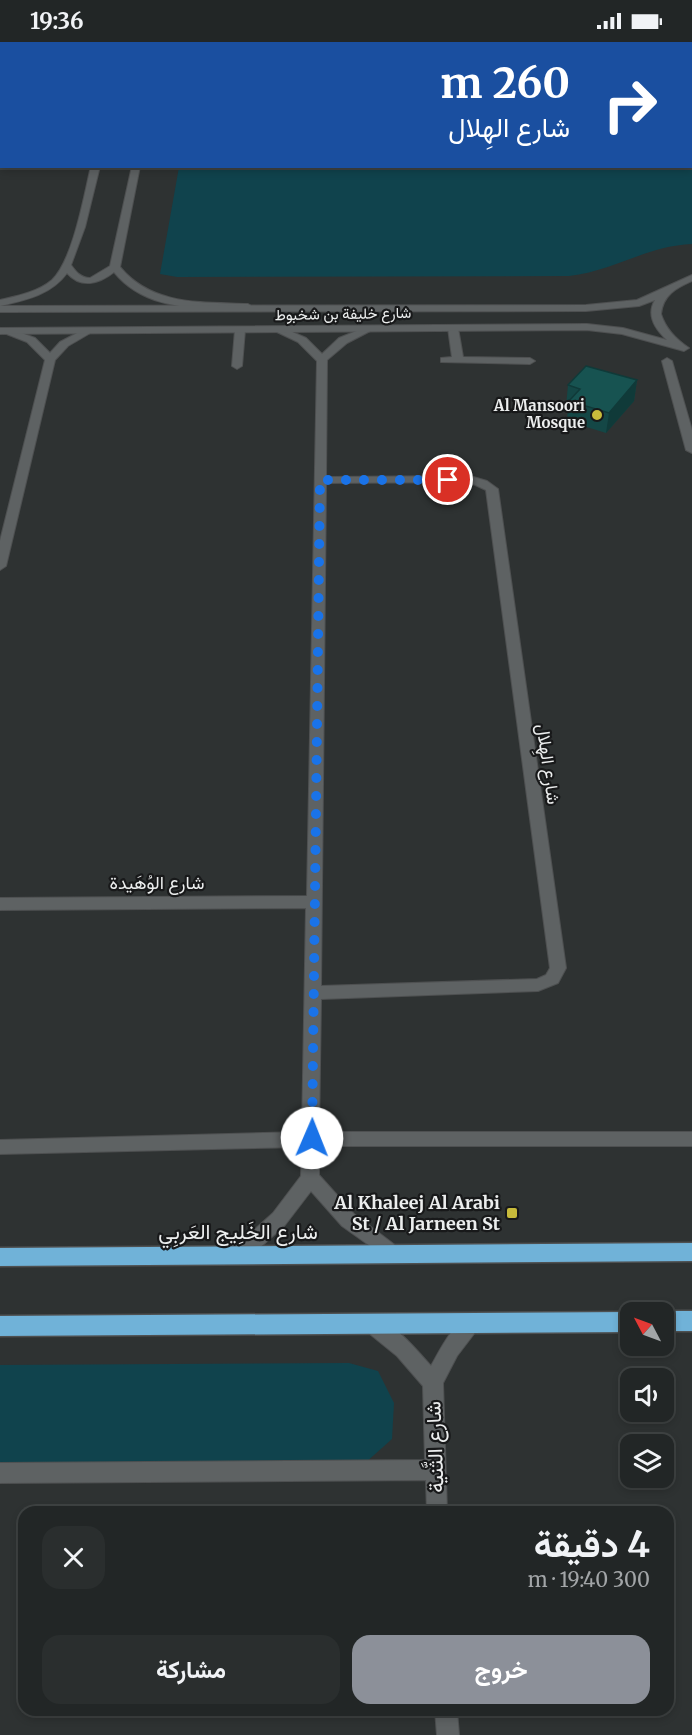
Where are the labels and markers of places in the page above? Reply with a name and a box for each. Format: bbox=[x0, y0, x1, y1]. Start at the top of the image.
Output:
place label: Al Mansoori Mosque bbox=[493, 396, 585, 432]
marker: Al Mansoori Mosque bbox=[590, 408, 604, 422]
pin bbox=[422, 454, 473, 505]
place label: Al Khaleej Al Arabi St / Al Jarneen St bbox=[333, 1191, 501, 1235]
marker: Al Khaleej Al Arabi St / Al Jarneen St bbox=[505, 1206, 519, 1220]

